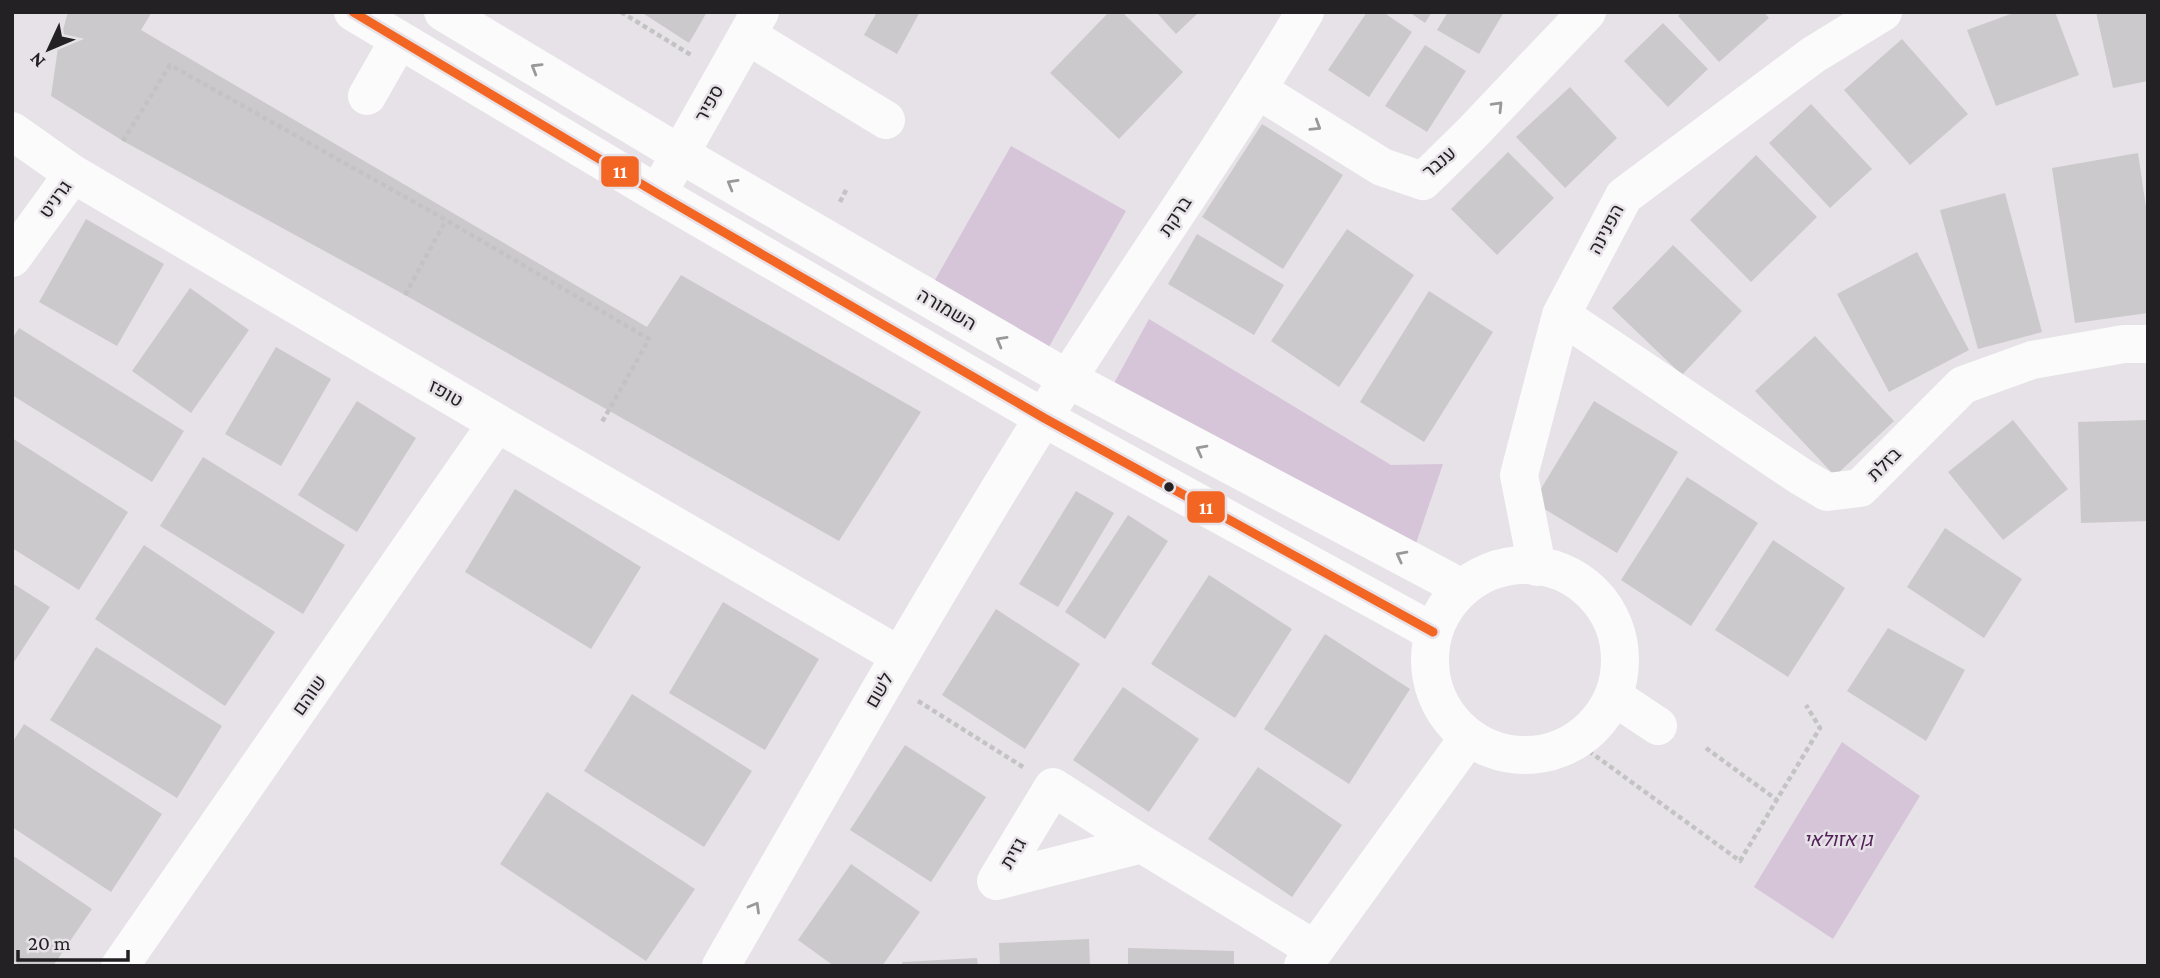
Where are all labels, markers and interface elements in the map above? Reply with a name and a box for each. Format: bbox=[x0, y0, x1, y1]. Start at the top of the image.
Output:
north arrow bbox=[14, 14, 84, 84]
text: N bbox=[25, 48, 49, 72]
one-way arrow bbox=[531, 63, 544, 76]
street label: ספיר bbox=[690, 81, 728, 125]
one-way arrow bbox=[1490, 101, 1503, 114]
one-way arrow bbox=[1308, 118, 1321, 131]
street label: ענבר bbox=[1418, 142, 1460, 182]
line badge: 11 bbox=[600, 155, 640, 188]
text: 11 bbox=[613, 161, 627, 182]
street label: גרניט bbox=[34, 176, 76, 222]
one-way arrow bbox=[726, 179, 739, 192]
street label: ברקת bbox=[1154, 192, 1196, 240]
street label: הפנינה bbox=[1584, 200, 1628, 258]
street label: השמורה bbox=[914, 284, 980, 334]
one-way arrow bbox=[996, 336, 1009, 349]
street label: טופז bbox=[425, 375, 467, 411]
street label: בזלת bbox=[1863, 443, 1905, 485]
one-way arrow bbox=[1195, 444, 1208, 458]
unlabelled marker bbox=[1162, 480, 1176, 494]
line badge: 11 bbox=[1186, 490, 1226, 524]
text: 11 bbox=[1199, 497, 1213, 518]
one-way arrow bbox=[1396, 551, 1409, 565]
street label: לשם bbox=[861, 669, 897, 711]
street label: שוהם bbox=[288, 671, 330, 719]
park label: גן אזולאי bbox=[1804, 829, 1874, 850]
street label: גזית bbox=[996, 834, 1030, 872]
one-way arrow bbox=[747, 901, 760, 914]
scale bar bbox=[18, 918, 128, 962]
text: 20 m bbox=[28, 931, 71, 955]

